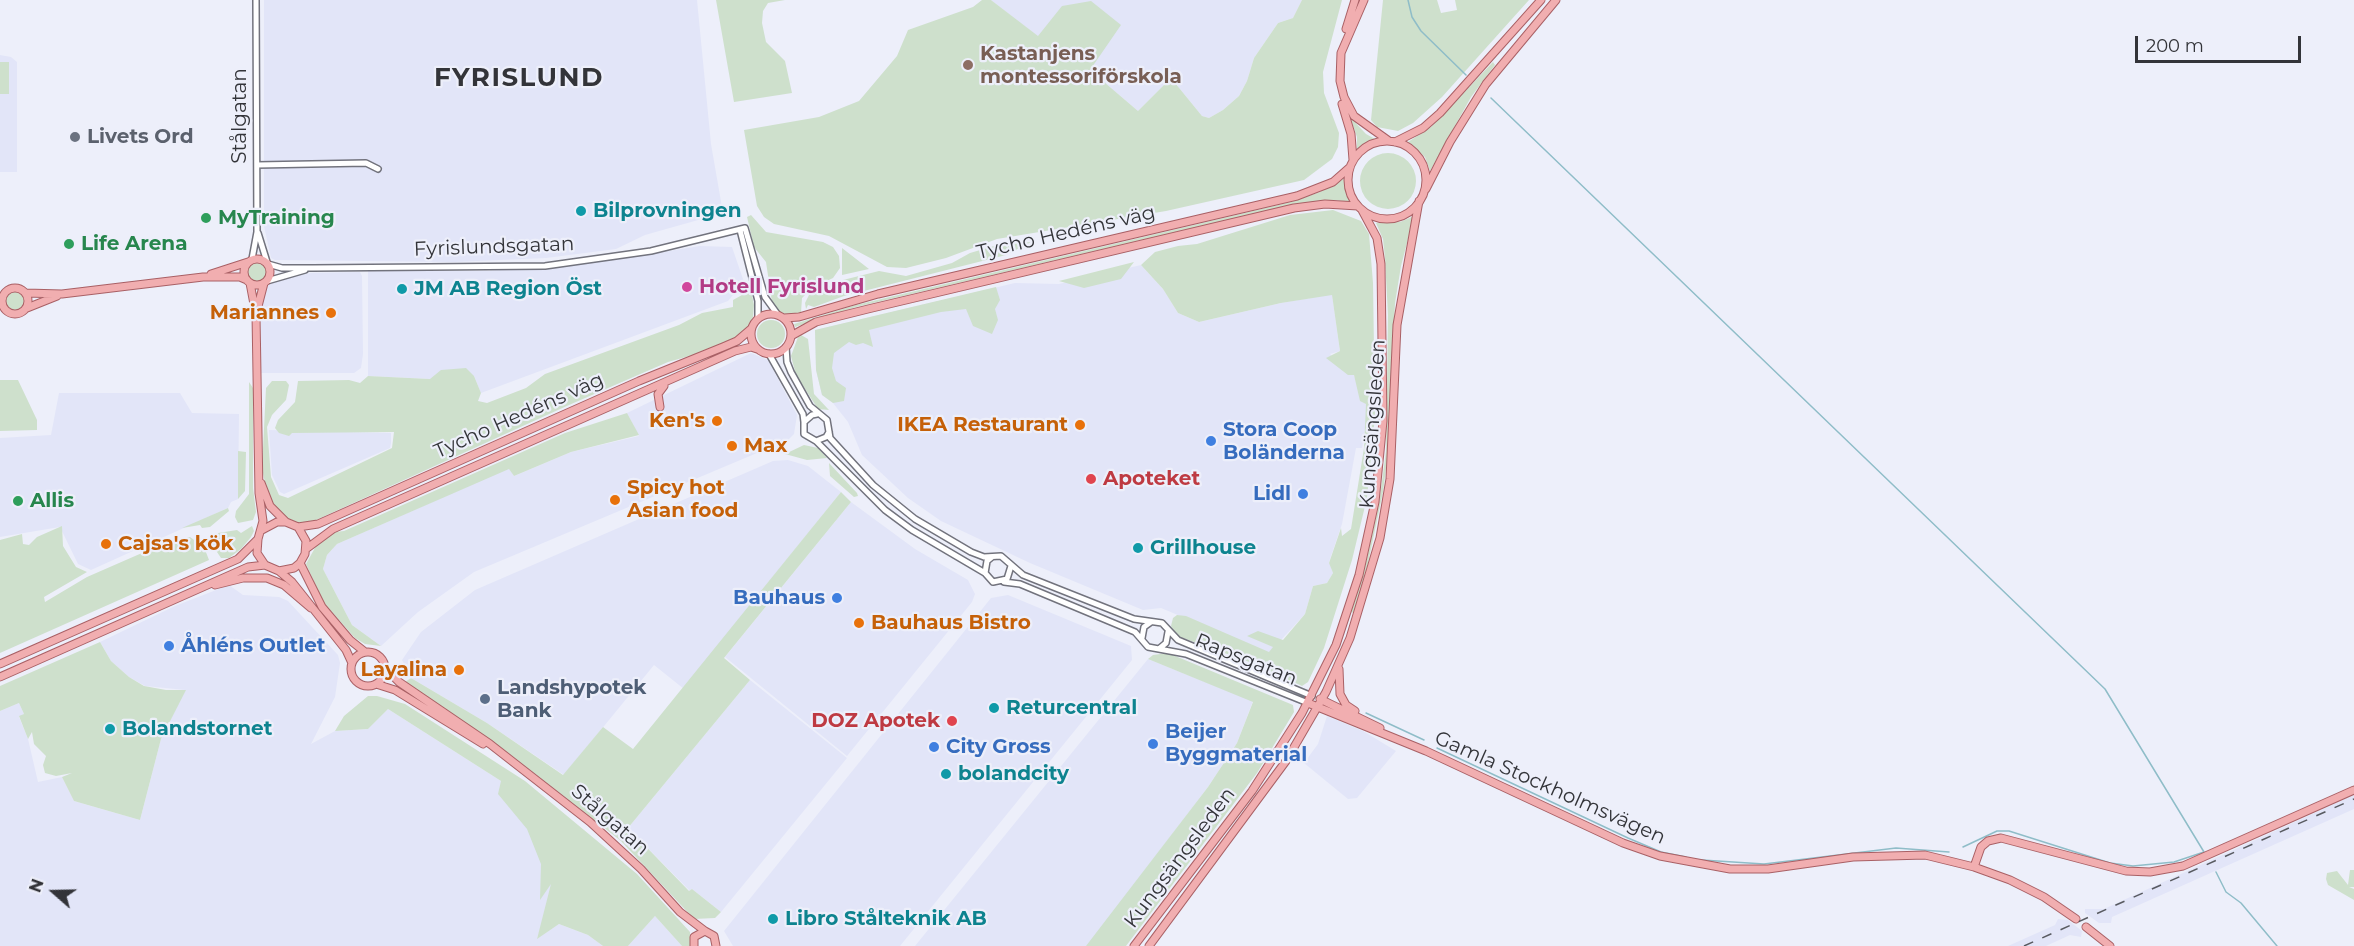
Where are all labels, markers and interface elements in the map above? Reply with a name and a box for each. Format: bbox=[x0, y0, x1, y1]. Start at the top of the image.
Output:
scale bar bbox=[2138, 24, 2304, 62]
text: 200 m bbox=[2146, 35, 2204, 57]
place label: Kastanjens montessoriförskola bbox=[980, 42, 1182, 89]
marker: Kastanjens montessoriförskola bbox=[961, 58, 975, 72]
district label: FYRISLUND bbox=[434, 62, 604, 94]
street label: Stålgatan bbox=[228, 68, 252, 164]
place label: Livets Ord bbox=[87, 125, 194, 149]
marker: Livets Ord bbox=[68, 130, 82, 144]
place label: Bilprovningen bbox=[593, 199, 742, 223]
street label: Tycho Hedéns väg bbox=[974, 201, 1158, 265]
marker: Bilprovningen bbox=[574, 204, 588, 218]
place label: MyTraining bbox=[218, 206, 335, 230]
marker: MyTraining bbox=[199, 211, 213, 225]
place label: Life Arena bbox=[81, 232, 188, 256]
street label: Fyrislundsgatan bbox=[413, 232, 575, 262]
marker: Life Arena bbox=[62, 237, 76, 251]
place label: Hotell Fyrislund bbox=[699, 275, 864, 299]
place label: JM AB Region Öst bbox=[414, 277, 602, 301]
marker: Hotell Fyrislund bbox=[680, 280, 694, 294]
marker: JM AB Region Öst bbox=[395, 282, 409, 296]
place label: Mariannes bbox=[210, 301, 319, 325]
marker: Mariannes bbox=[324, 306, 338, 320]
street label: Kungsängsleden bbox=[1355, 339, 1391, 509]
street label: Tycho Hedéns väg bbox=[431, 368, 607, 464]
place label: Ken's bbox=[649, 409, 705, 433]
place label: IKEA Restaurant bbox=[897, 413, 1068, 437]
marker: Ken's bbox=[710, 414, 724, 428]
marker: IKEA Restaurant bbox=[1073, 418, 1087, 432]
place label: Stora Coop Boländerna bbox=[1223, 418, 1345, 465]
place label: Max bbox=[744, 434, 787, 458]
marker: Stora Coop Boländerna bbox=[1204, 434, 1218, 448]
marker: Max bbox=[725, 439, 739, 453]
place label: Apoteket bbox=[1103, 467, 1200, 491]
marker: Apoteket bbox=[1084, 472, 1098, 486]
place label: Spicy hot Asian food bbox=[627, 476, 738, 523]
place label: Lidl bbox=[1253, 482, 1291, 506]
marker: Lidl bbox=[1296, 487, 1310, 501]
place label: Allis bbox=[30, 489, 74, 513]
marker: Spicy hot Asian food bbox=[608, 493, 622, 507]
marker: Allis bbox=[11, 494, 25, 508]
place label: Cajsa's kök bbox=[118, 532, 234, 556]
place label: Grillhouse bbox=[1150, 536, 1256, 560]
marker: Cajsa's kök bbox=[99, 537, 113, 551]
marker: Grillhouse bbox=[1131, 541, 1145, 555]
place label: Bauhaus bbox=[733, 586, 825, 610]
marker: Bauhaus bbox=[830, 591, 844, 605]
place label: Bauhaus Bistro bbox=[871, 611, 1031, 635]
marker: Bauhaus Bistro bbox=[852, 616, 866, 630]
street label: Rapsgatan bbox=[1191, 629, 1301, 691]
place label: Åhléns Outlet bbox=[181, 634, 326, 658]
marker: Åhléns Outlet bbox=[162, 639, 176, 653]
place label: Layalina bbox=[361, 658, 447, 682]
marker: Layalina bbox=[452, 663, 466, 677]
place label: Landshypotek Bank bbox=[497, 676, 646, 723]
marker: Landshypotek Bank bbox=[478, 692, 492, 706]
place label: Returcentral bbox=[1006, 696, 1137, 720]
marker: Returcentral bbox=[987, 701, 1001, 715]
place label: DOZ Apotek bbox=[811, 709, 940, 733]
marker: DOZ Apotek bbox=[945, 714, 959, 728]
place label: Bolandstornet bbox=[122, 717, 272, 741]
place label: Beijer Byggmaterial bbox=[1165, 720, 1307, 767]
marker: Bolandstornet bbox=[103, 722, 117, 736]
street label: Gamla Stockholmsvägen bbox=[1431, 726, 1669, 850]
place label: City Gross bbox=[946, 735, 1051, 759]
marker: Beijer Byggmaterial bbox=[1146, 737, 1160, 751]
marker: City Gross bbox=[927, 740, 941, 754]
place label: bolandcity bbox=[958, 762, 1069, 786]
marker: bolandcity bbox=[939, 767, 953, 781]
street label: Stålgatan bbox=[566, 780, 654, 860]
street label: Kungsängsleden bbox=[1119, 783, 1241, 933]
north arrow bbox=[24, 862, 84, 922]
text: N bbox=[25, 876, 48, 895]
place label: Libro Stålteknik AB bbox=[785, 907, 987, 931]
marker: Libro Stålteknik AB bbox=[766, 912, 780, 926]

